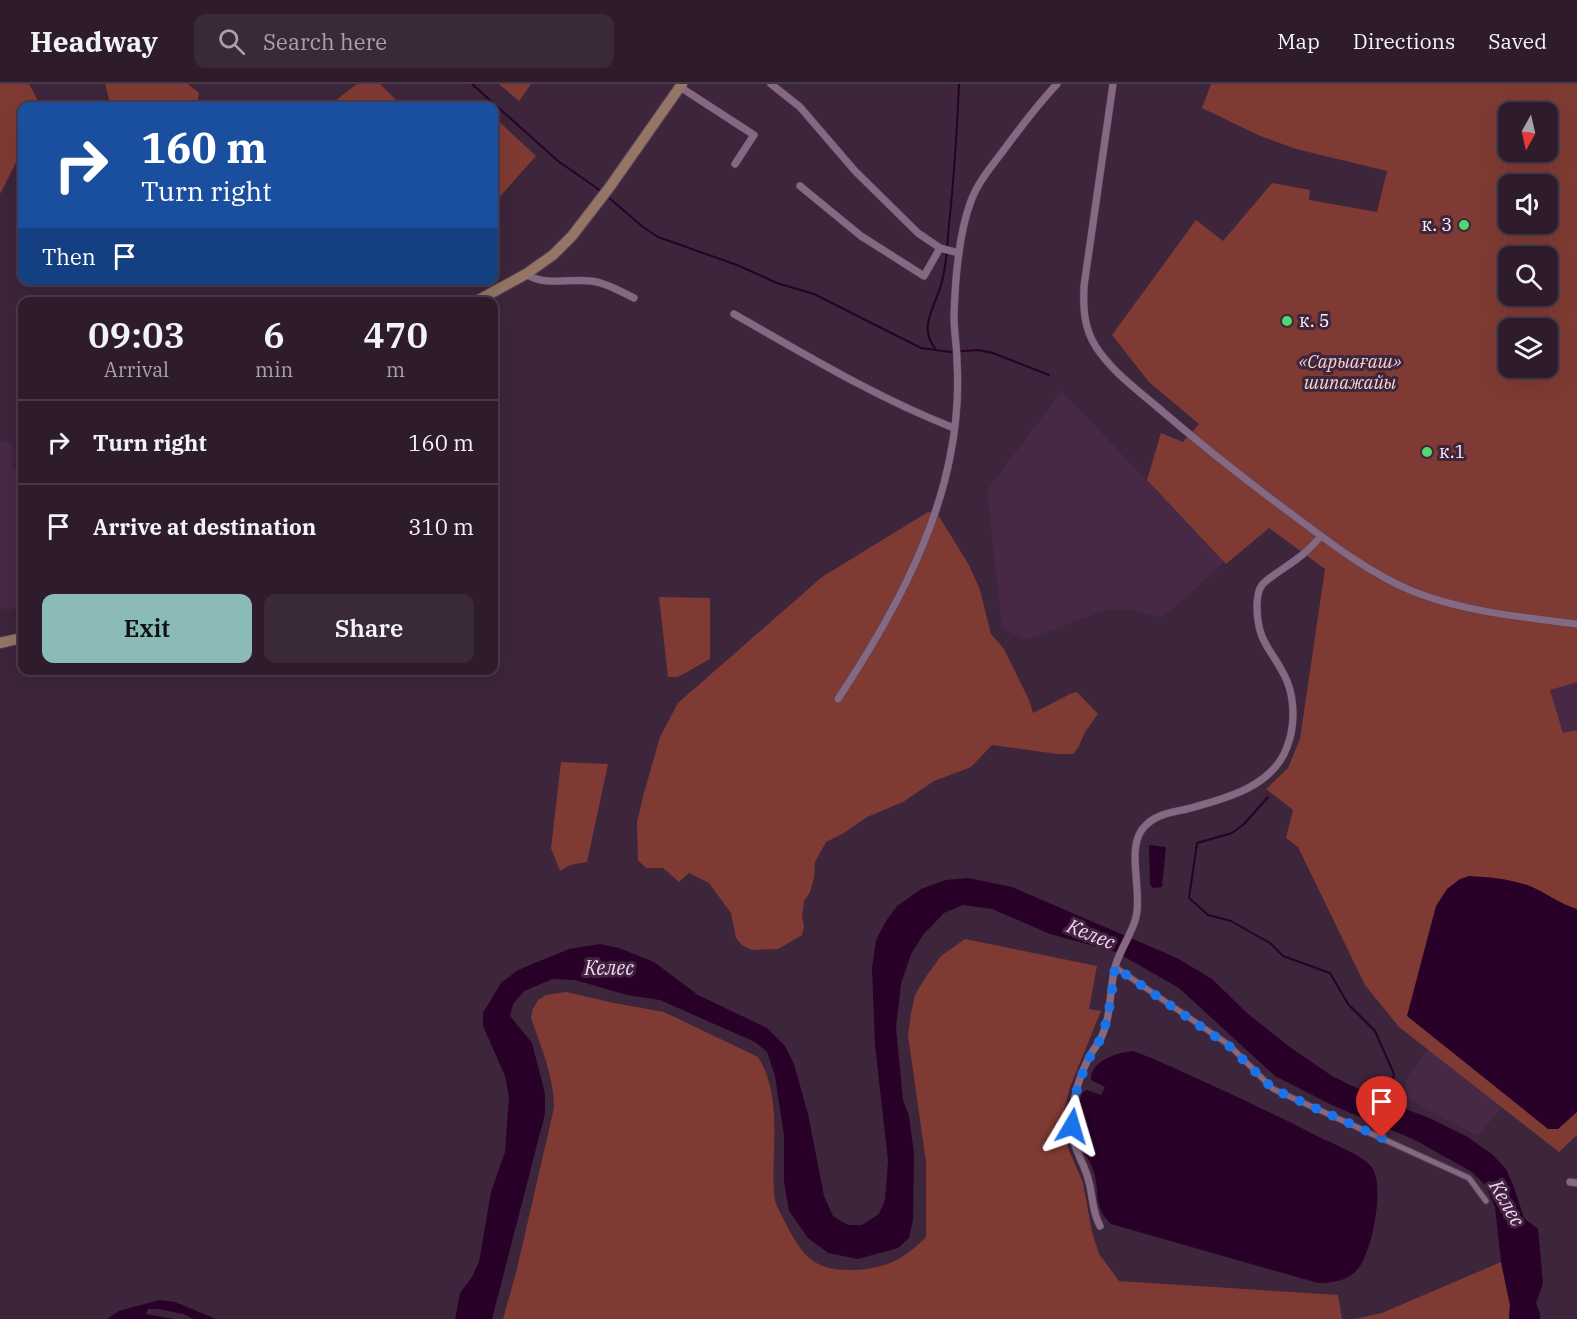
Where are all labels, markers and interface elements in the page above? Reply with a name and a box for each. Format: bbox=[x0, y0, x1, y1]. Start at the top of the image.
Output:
search box bbox=[194, 14, 614, 68]
text: Headway bbox=[30, 23, 158, 60]
icon: search bbox=[215, 25, 248, 58]
text: Search here bbox=[263, 27, 387, 56]
text: Map bbox=[1277, 27, 1320, 55]
text: Directions bbox=[1353, 27, 1455, 55]
text: Saved bbox=[1488, 27, 1547, 55]
north arrow bbox=[1498, 102, 1558, 162]
map controls bbox=[1498, 102, 1558, 378]
text: 160 m bbox=[141, 120, 267, 175]
icon: right bbox=[42, 126, 120, 204]
text: Turn right bbox=[141, 173, 272, 208]
button: sound bbox=[1498, 174, 1558, 234]
place label: к. 3 bbox=[1421, 213, 1452, 236]
marker: к. 3 bbox=[1457, 218, 1471, 232]
icon: arrive bbox=[108, 240, 141, 273]
text: Then bbox=[42, 242, 96, 271]
button: search bbox=[1498, 246, 1558, 306]
place label: к. 5 bbox=[1299, 309, 1330, 332]
text: 09:03 bbox=[88, 311, 185, 358]
text: 6 bbox=[263, 311, 285, 358]
text: 470 bbox=[363, 311, 428, 358]
marker: к. 5 bbox=[1280, 314, 1294, 328]
button: layers bbox=[1498, 318, 1558, 378]
park label: «Сарыағаш» шипажайы bbox=[1298, 350, 1402, 394]
text: Arrival bbox=[104, 356, 169, 383]
text: min bbox=[255, 356, 293, 383]
text: m bbox=[386, 356, 405, 383]
icon: right bbox=[42, 426, 75, 459]
text: Turn right bbox=[93, 428, 207, 457]
text: 160 m bbox=[408, 428, 474, 457]
place label: к.1 bbox=[1439, 440, 1465, 463]
marker: к.1 bbox=[1420, 445, 1434, 459]
icon: arrive bbox=[42, 510, 75, 543]
text: Arrive at destination bbox=[93, 512, 316, 541]
text: 310 m bbox=[408, 512, 474, 541]
button: Exit bbox=[42, 594, 252, 663]
button: Share bbox=[264, 594, 474, 663]
water label: Келес bbox=[1062, 911, 1120, 955]
water label: Келес bbox=[583, 954, 634, 981]
pin bbox=[1356, 1076, 1407, 1138]
icon: arrive bbox=[1365, 1085, 1398, 1118]
position arrow bbox=[1040, 1094, 1104, 1158]
water label: Келес bbox=[1483, 1174, 1532, 1231]

